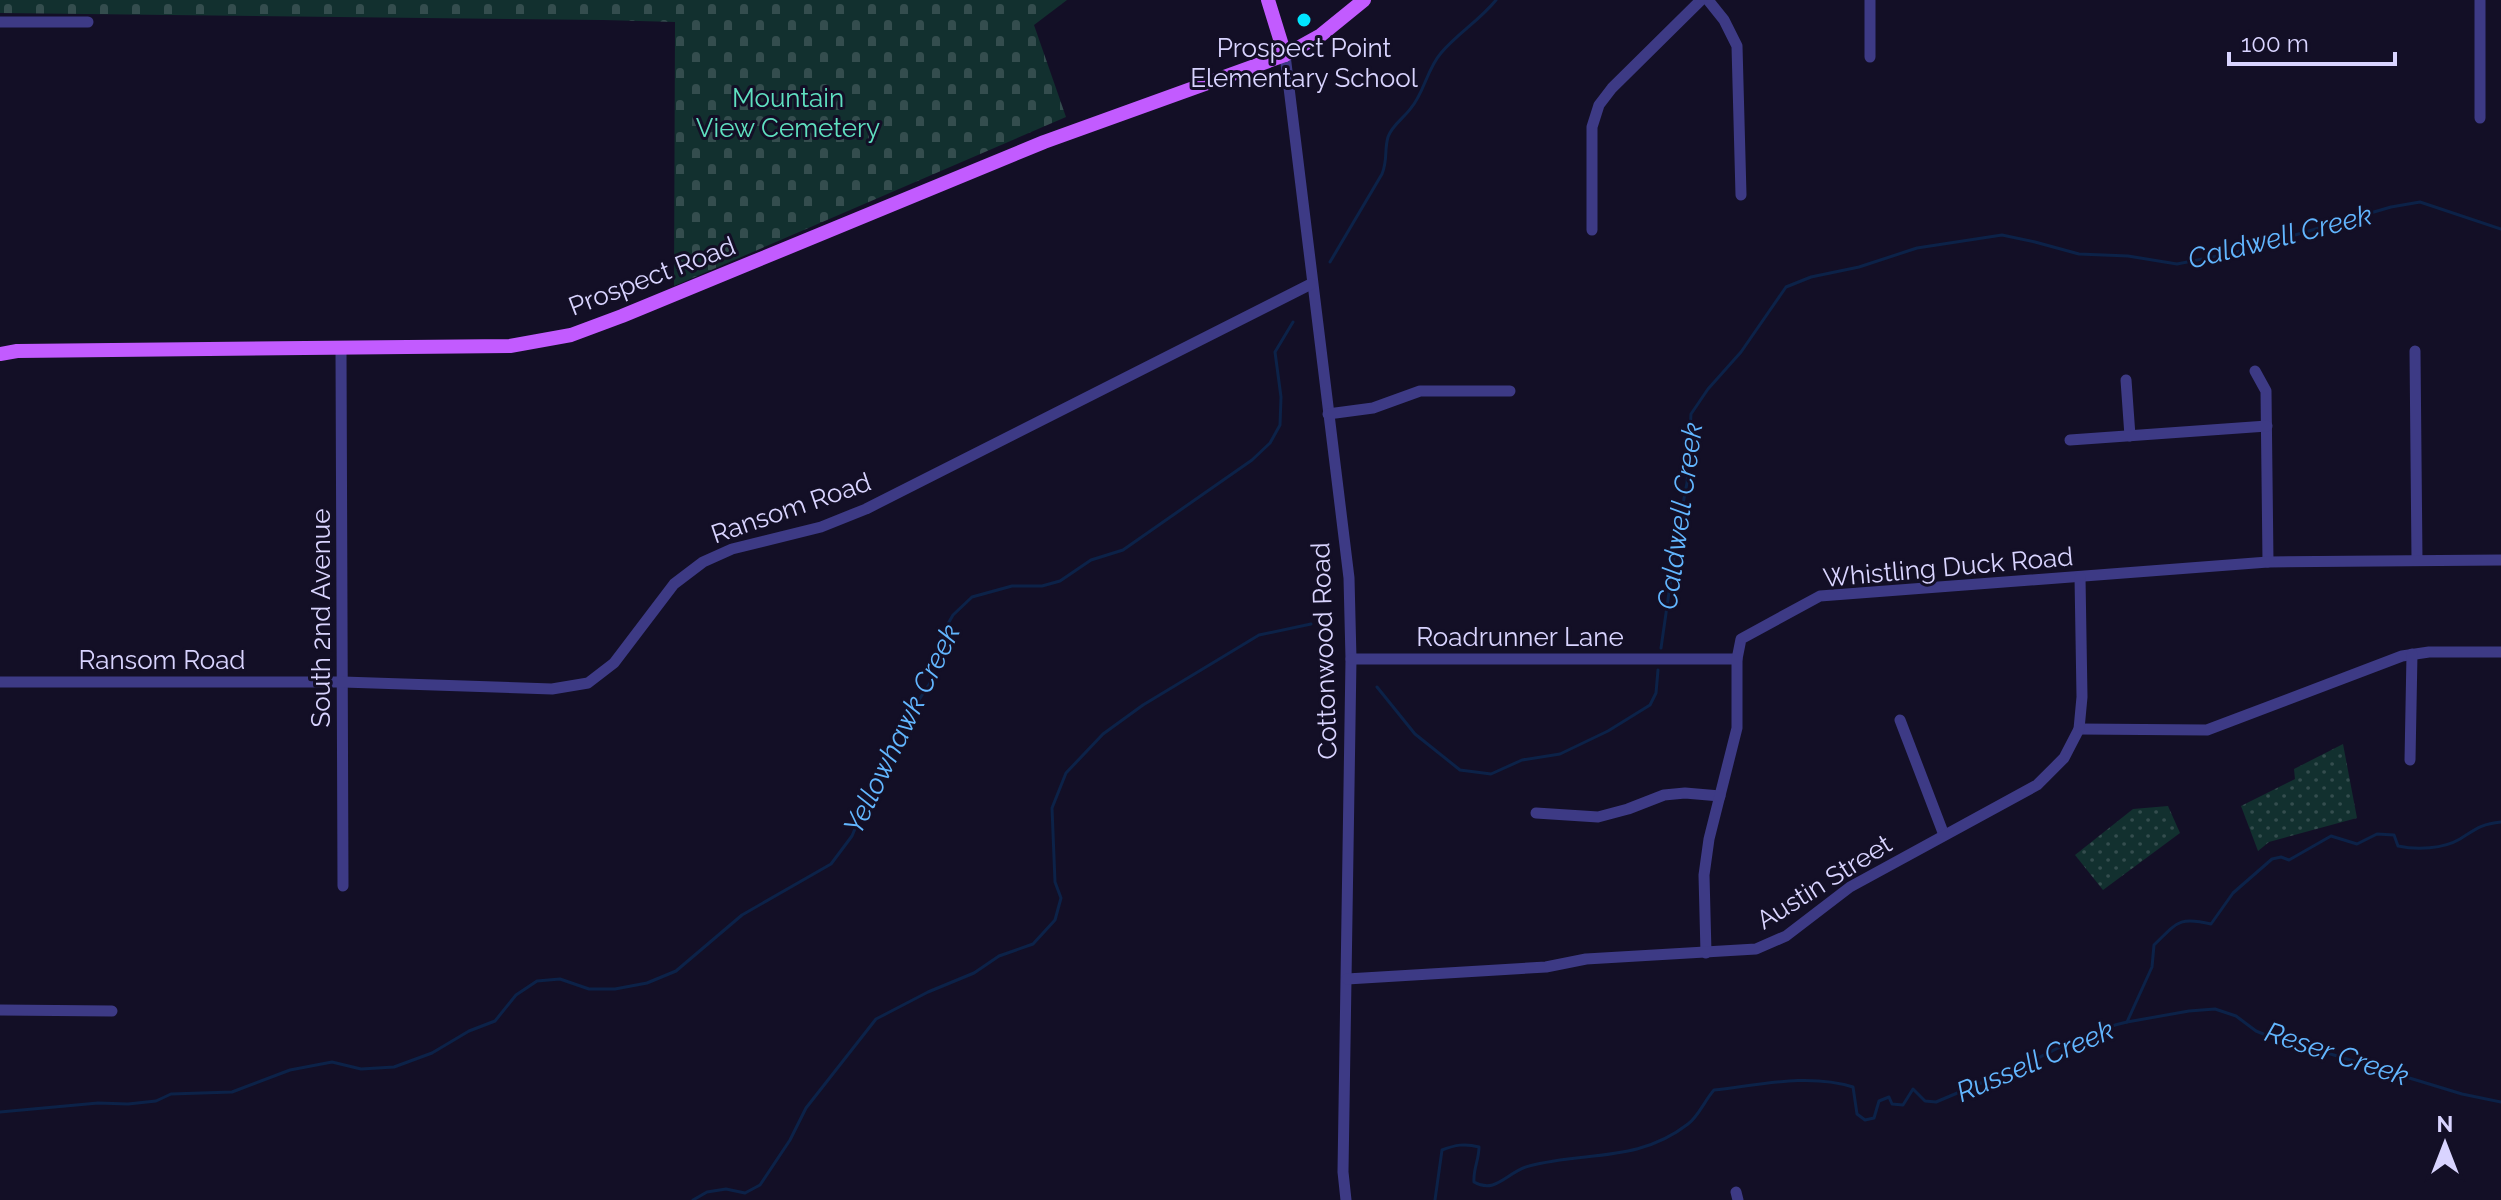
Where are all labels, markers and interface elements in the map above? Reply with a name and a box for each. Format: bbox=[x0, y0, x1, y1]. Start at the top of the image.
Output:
marker: Prospect Point Elementary School bbox=[1295, 11, 1313, 29]
scale bar bbox=[2229, 16, 2395, 66]
text: 100 m bbox=[2241, 29, 2309, 58]
place label: Prospect Point Elementary School bbox=[1190, 33, 1419, 93]
park label: Mountain View Cemetery bbox=[696, 83, 880, 143]
water label: Caldwell Creek bbox=[2184, 198, 2376, 276]
street label: Prospect Road bbox=[564, 230, 740, 322]
water label: Caldwell Creek bbox=[1651, 420, 1709, 612]
street label: Ransom Road bbox=[707, 467, 875, 549]
street label: South 2nd Avenue bbox=[306, 508, 336, 728]
street label: Whistling Duck Road bbox=[1822, 541, 2074, 593]
street label: Cottonwood Road bbox=[1305, 542, 1343, 760]
water label: Yellowhawk Creek bbox=[837, 619, 967, 839]
street label: Roadrunner Lane bbox=[1416, 622, 1624, 652]
street label: Ransom Road bbox=[78, 645, 246, 675]
street label: Austin Street bbox=[1751, 828, 1897, 935]
water label: Russell Creek bbox=[1951, 1013, 2119, 1109]
water label: Reser Creek bbox=[2261, 1015, 2413, 1093]
north arrow bbox=[2405, 1104, 2485, 1184]
text: N bbox=[2437, 1111, 2453, 1137]

